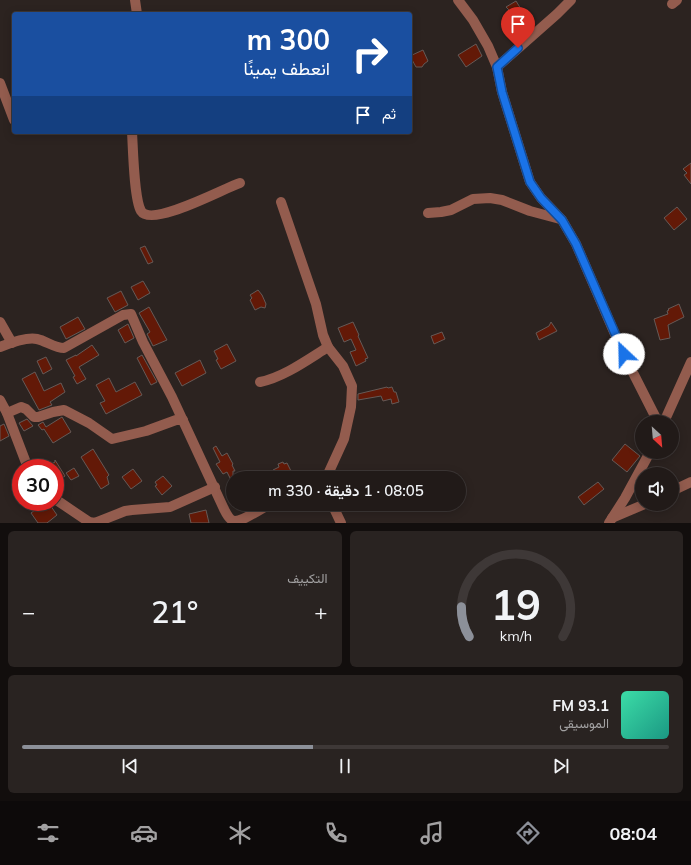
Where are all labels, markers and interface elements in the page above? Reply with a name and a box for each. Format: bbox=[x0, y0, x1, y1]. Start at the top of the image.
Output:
pin bbox=[501, 7.0, 535, 48]
icon: arrive bbox=[507, 13, 529, 35]
text: 300 m bbox=[247, 22, 330, 57]
icon: right bbox=[344, 28, 396, 80]
text: انعطف يمينًا bbox=[244, 57, 330, 80]
icon: arrive bbox=[352, 104, 374, 126]
text: ثم bbox=[382, 104, 396, 123]
position arrow bbox=[603, 333, 645, 375]
north arrow bbox=[635, 415, 679, 459]
map controls bbox=[635, 415, 679, 511]
speed limit sign: 30 bbox=[12, 459, 64, 511]
button: sound bbox=[635, 467, 679, 511]
text: 08:05 · 1 دقيقة · 330 m bbox=[268, 481, 424, 500]
text: التكييف bbox=[287, 570, 328, 586]
text: 19 bbox=[491, 578, 541, 630]
text: 21° bbox=[151, 593, 198, 631]
text: − bbox=[22, 598, 35, 626]
text: + bbox=[314, 598, 328, 626]
text: km/h bbox=[500, 627, 532, 645]
text: 93.1 FM bbox=[553, 696, 609, 715]
text: الموسيقى bbox=[559, 715, 609, 731]
icon: previous bbox=[119, 755, 141, 777]
icon: pause bbox=[334, 755, 356, 777]
icon: next bbox=[550, 755, 572, 777]
icon: filters bbox=[34, 819, 62, 847]
icon: car bbox=[130, 819, 158, 847]
icon: climate bbox=[226, 819, 254, 847]
icon: phone bbox=[322, 819, 350, 847]
icon: music bbox=[418, 819, 446, 847]
icon: directions bbox=[514, 819, 542, 847]
text: 08:04 bbox=[609, 822, 657, 845]

